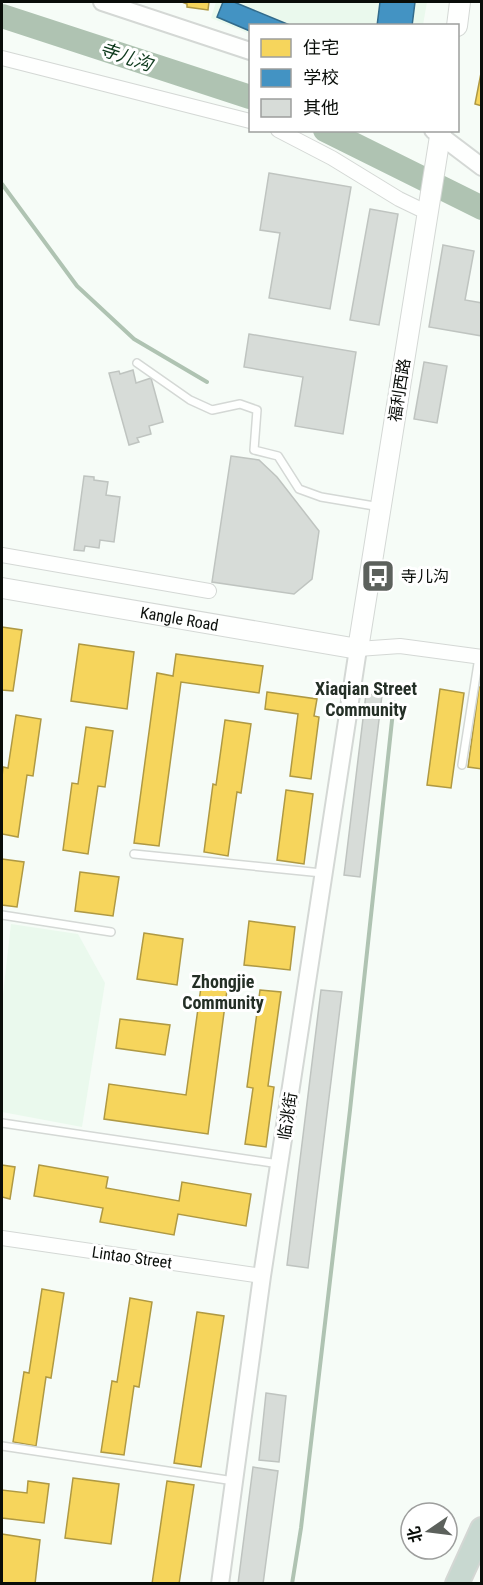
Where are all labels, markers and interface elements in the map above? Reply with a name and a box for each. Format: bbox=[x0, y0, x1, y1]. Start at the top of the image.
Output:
legend bbox=[249, 24, 459, 132]
text: 住宅 bbox=[303, 37, 339, 58]
water label: 寺儿沟 bbox=[97, 38, 157, 75]
text: 学校 bbox=[303, 67, 339, 88]
text: 其他 bbox=[303, 97, 339, 118]
street label: 福利西路 bbox=[385, 357, 414, 423]
bus stop icon: 寺儿沟 bbox=[360, 558, 396, 594]
place label: 寺儿沟 bbox=[401, 567, 449, 586]
street label: Kangle Road bbox=[139, 603, 220, 635]
district label: Xiaqian Street Community bbox=[315, 678, 417, 720]
district label: Zhongjie Community bbox=[182, 971, 264, 1013]
street label: 临洮街 bbox=[274, 1091, 301, 1141]
street label: Lintao Street bbox=[91, 1242, 173, 1273]
north arrow bbox=[399, 1501, 459, 1561]
text: 北 bbox=[404, 1524, 426, 1545]

